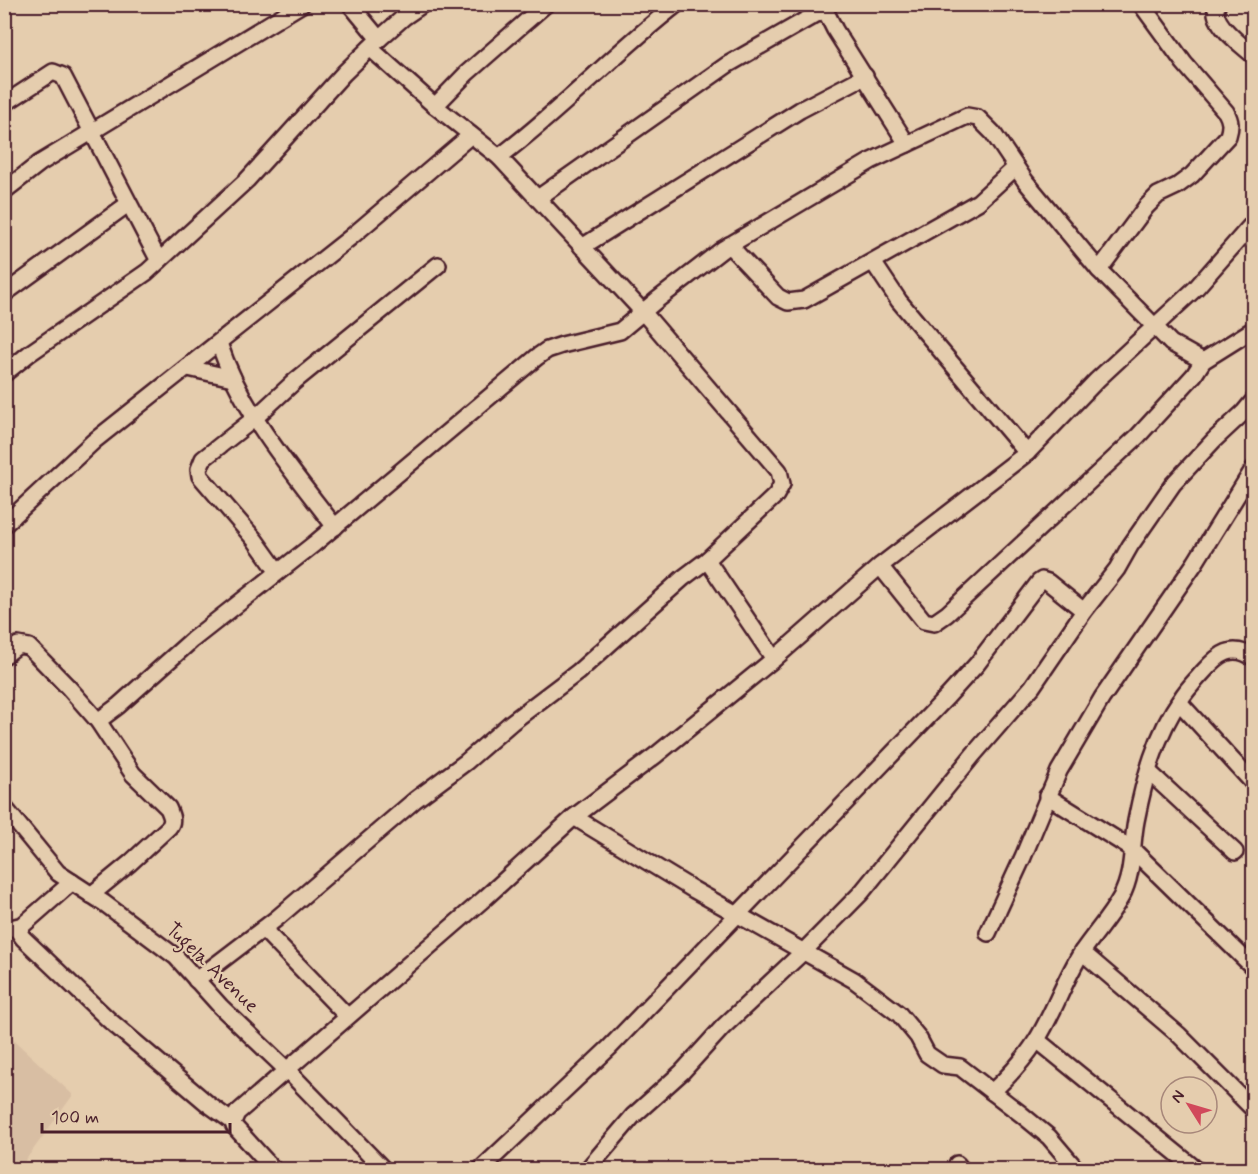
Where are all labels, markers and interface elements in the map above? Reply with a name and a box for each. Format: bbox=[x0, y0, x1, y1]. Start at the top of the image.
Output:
street label: Tugela Avenue bbox=[158, 917, 265, 1021]
north arrow bbox=[1159, 1075, 1219, 1135]
text: N bbox=[1167, 1086, 1190, 1107]
scale bar bbox=[42, 1096, 230, 1134]
text: 100 m bbox=[51, 1106, 99, 1130]

